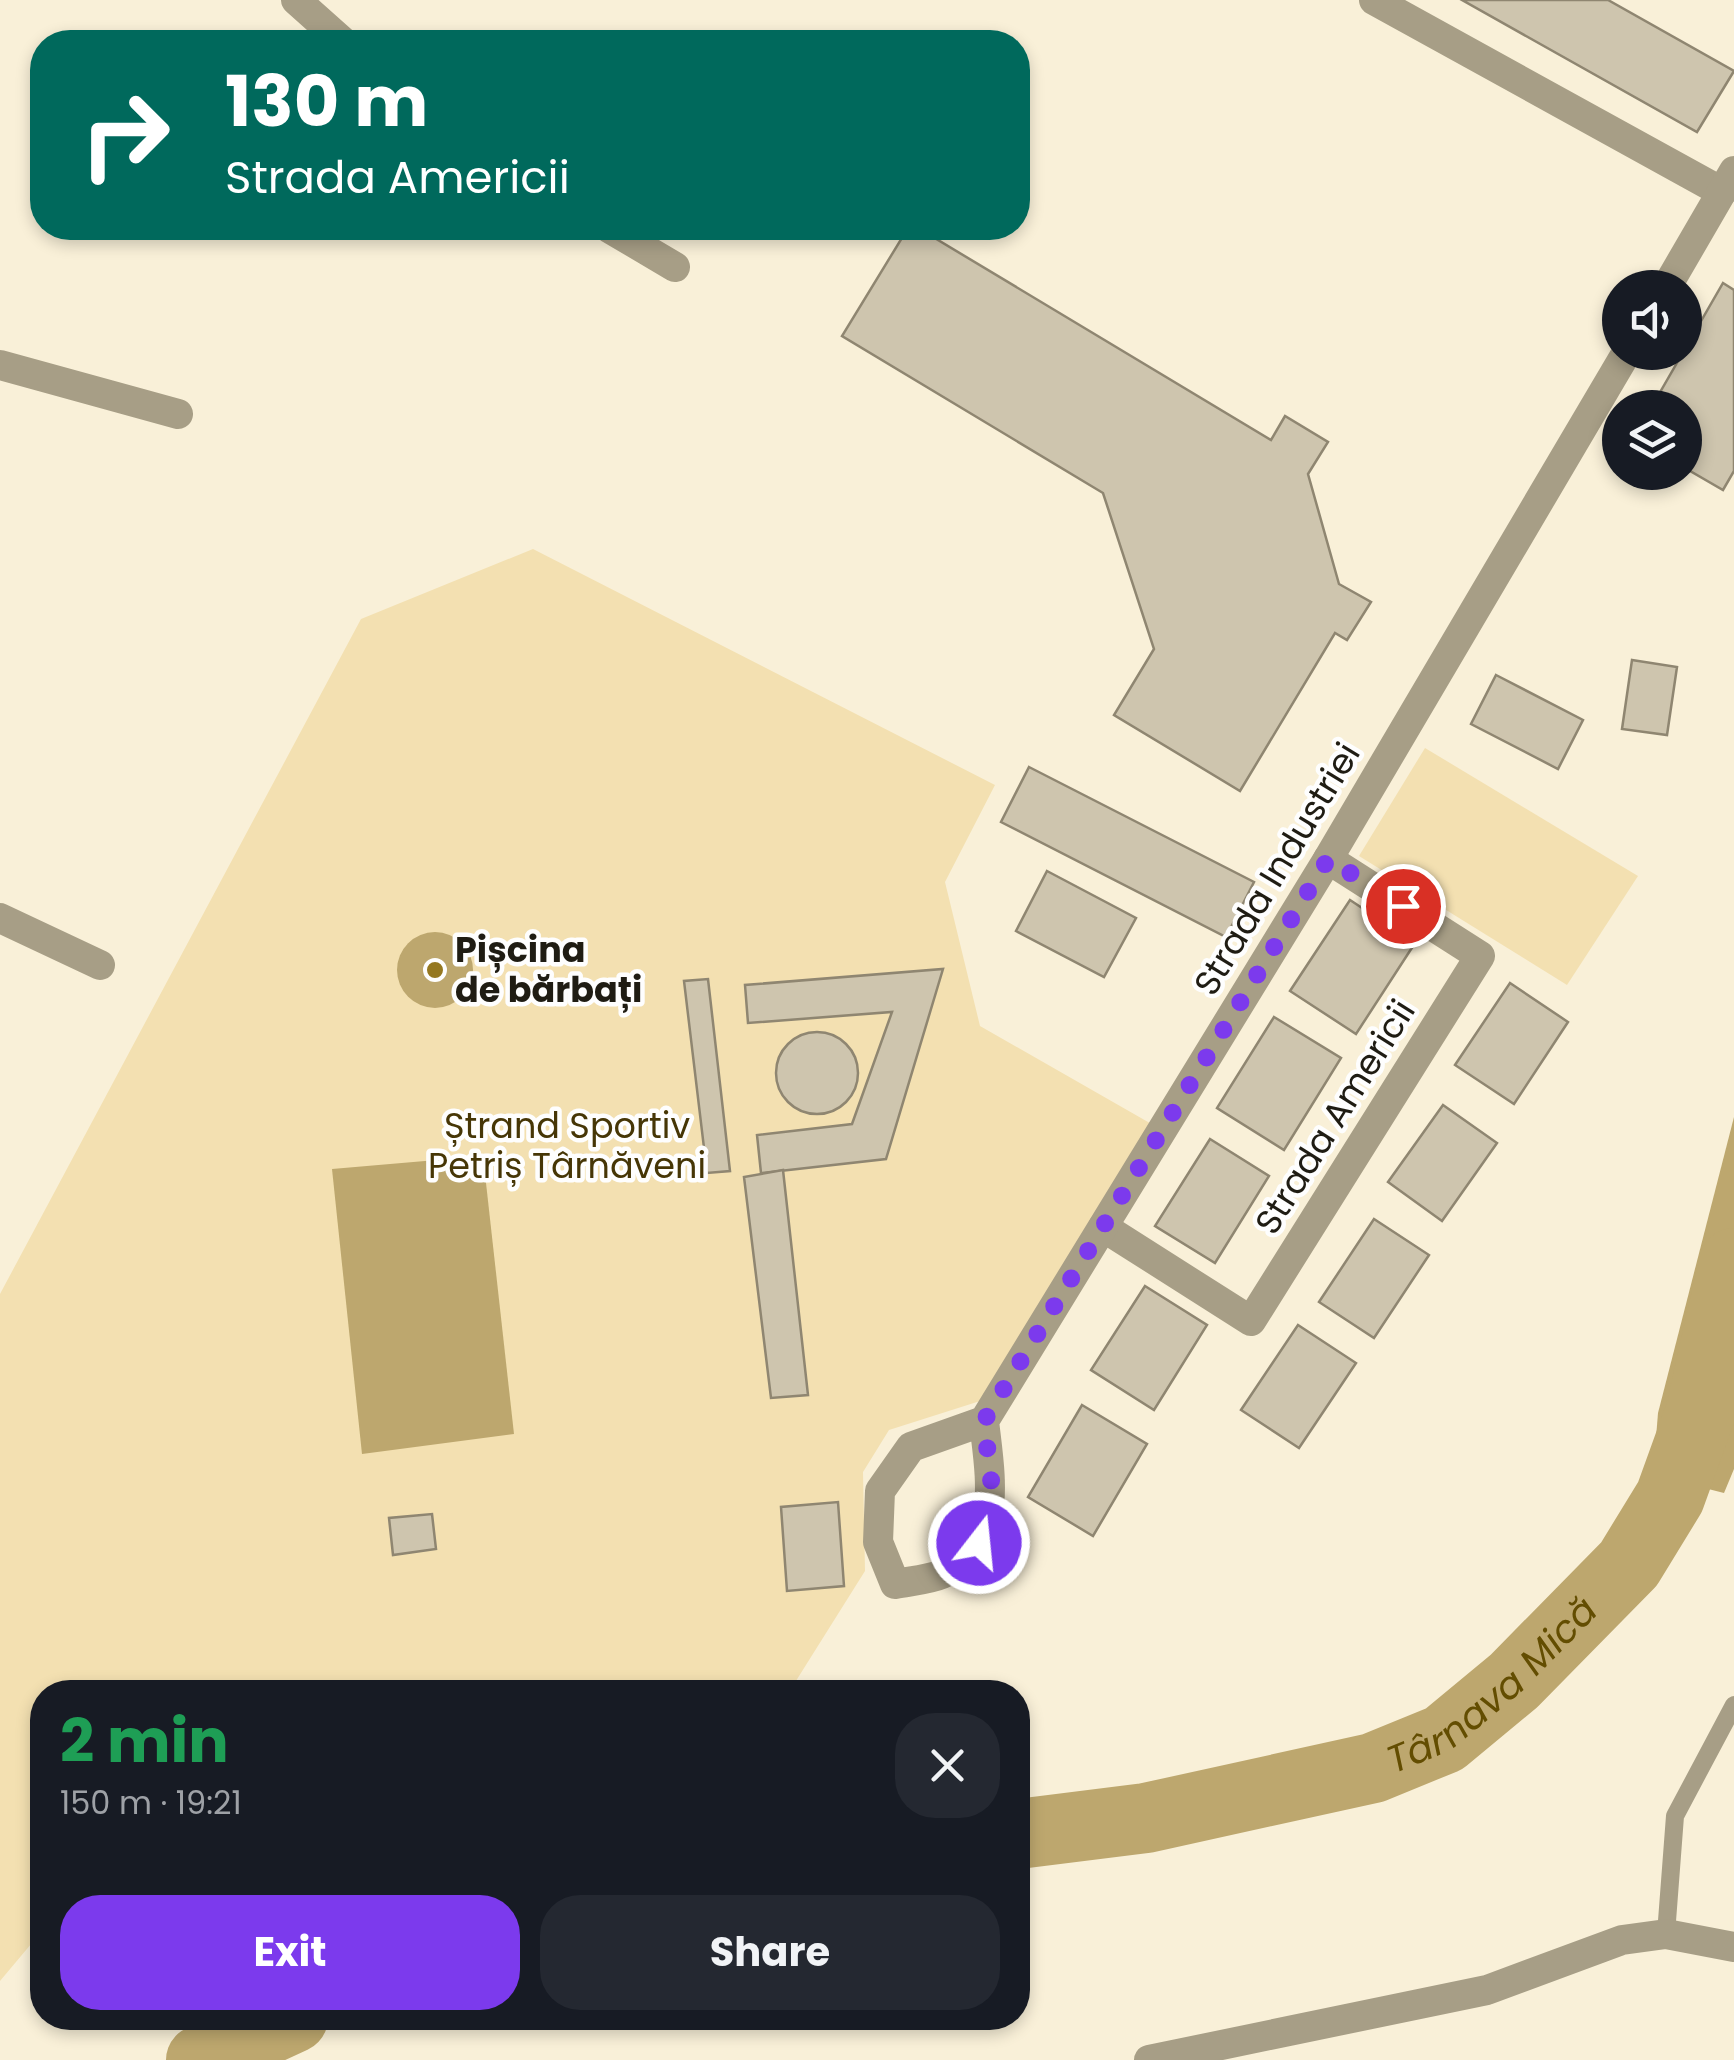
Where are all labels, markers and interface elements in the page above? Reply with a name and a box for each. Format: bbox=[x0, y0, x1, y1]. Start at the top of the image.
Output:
text: 130 m bbox=[225, 52, 428, 151]
icon: right bbox=[60, 70, 190, 200]
text: Strada Americii bbox=[225, 146, 570, 209]
map controls bbox=[1602, 270, 1702, 490]
button: sound bbox=[1602, 270, 1702, 370]
button: layers bbox=[1602, 390, 1702, 490]
street label: Strada Industriei bbox=[1182, 733, 1371, 1004]
pin bbox=[1361, 864, 1446, 949]
icon: arrive bbox=[1376, 879, 1431, 934]
place label: Pișcina de bărbați bbox=[455, 925, 642, 1014]
marker: Pișcina de bărbați bbox=[424, 959, 446, 981]
street label: Strada Americii bbox=[1243, 990, 1426, 1243]
park label: Ștrand Sportiv Petriș Târnăveni bbox=[428, 1101, 706, 1190]
position arrow bbox=[927, 1491, 1031, 1595]
water label: Târnava Mică bbox=[1378, 1584, 1609, 1786]
text: 2 min bbox=[60, 1699, 229, 1783]
button: close bbox=[895, 1713, 1000, 1818]
text: 150 m · 19:21 bbox=[60, 1780, 242, 1825]
button: Exit bbox=[60, 1895, 520, 2010]
button: Share bbox=[540, 1895, 1000, 2010]

